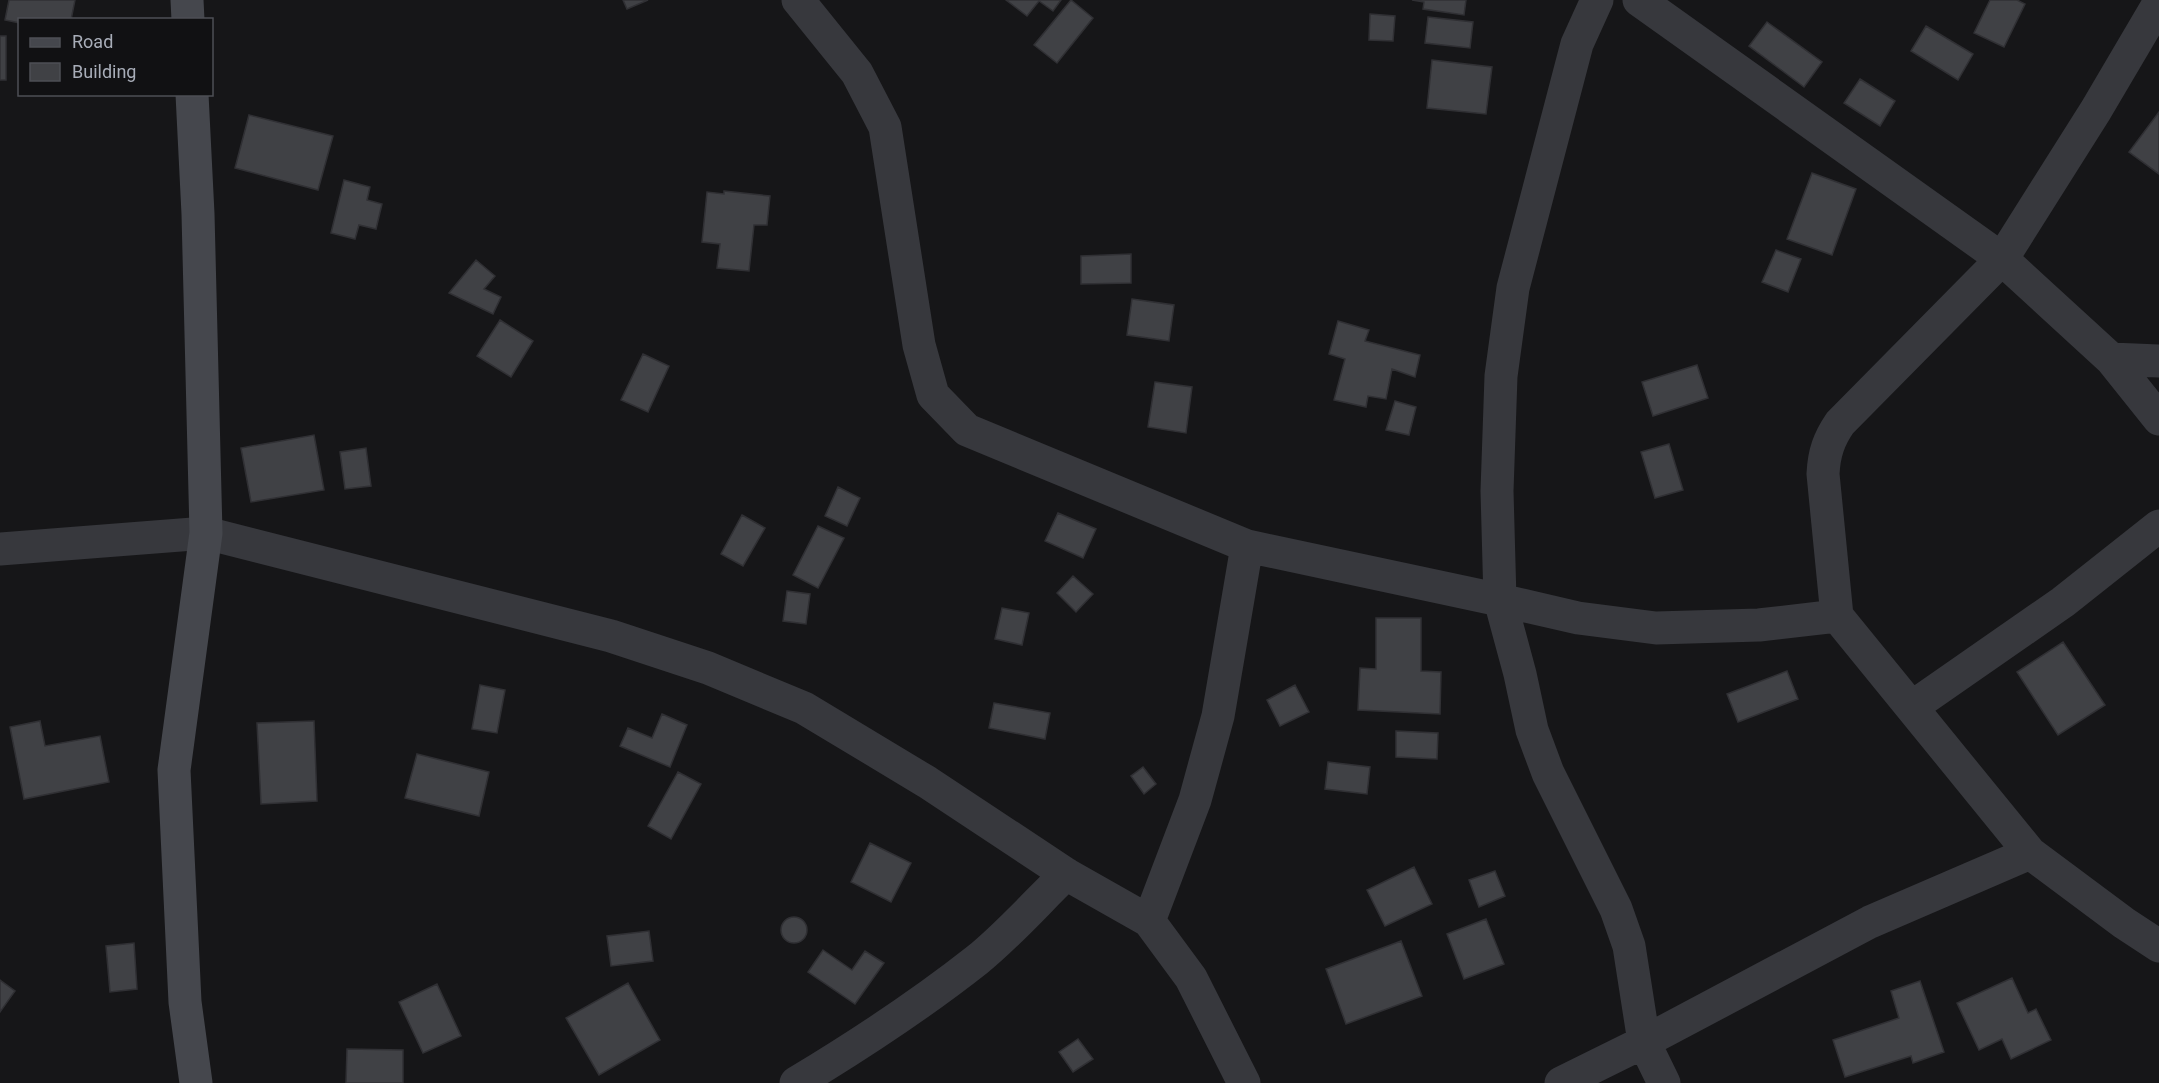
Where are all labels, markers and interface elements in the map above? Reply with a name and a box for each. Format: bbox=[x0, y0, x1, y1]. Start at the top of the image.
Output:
legend bbox=[18, 18, 213, 96]
text: Road bbox=[72, 31, 113, 52]
text: Building bbox=[72, 61, 136, 82]

